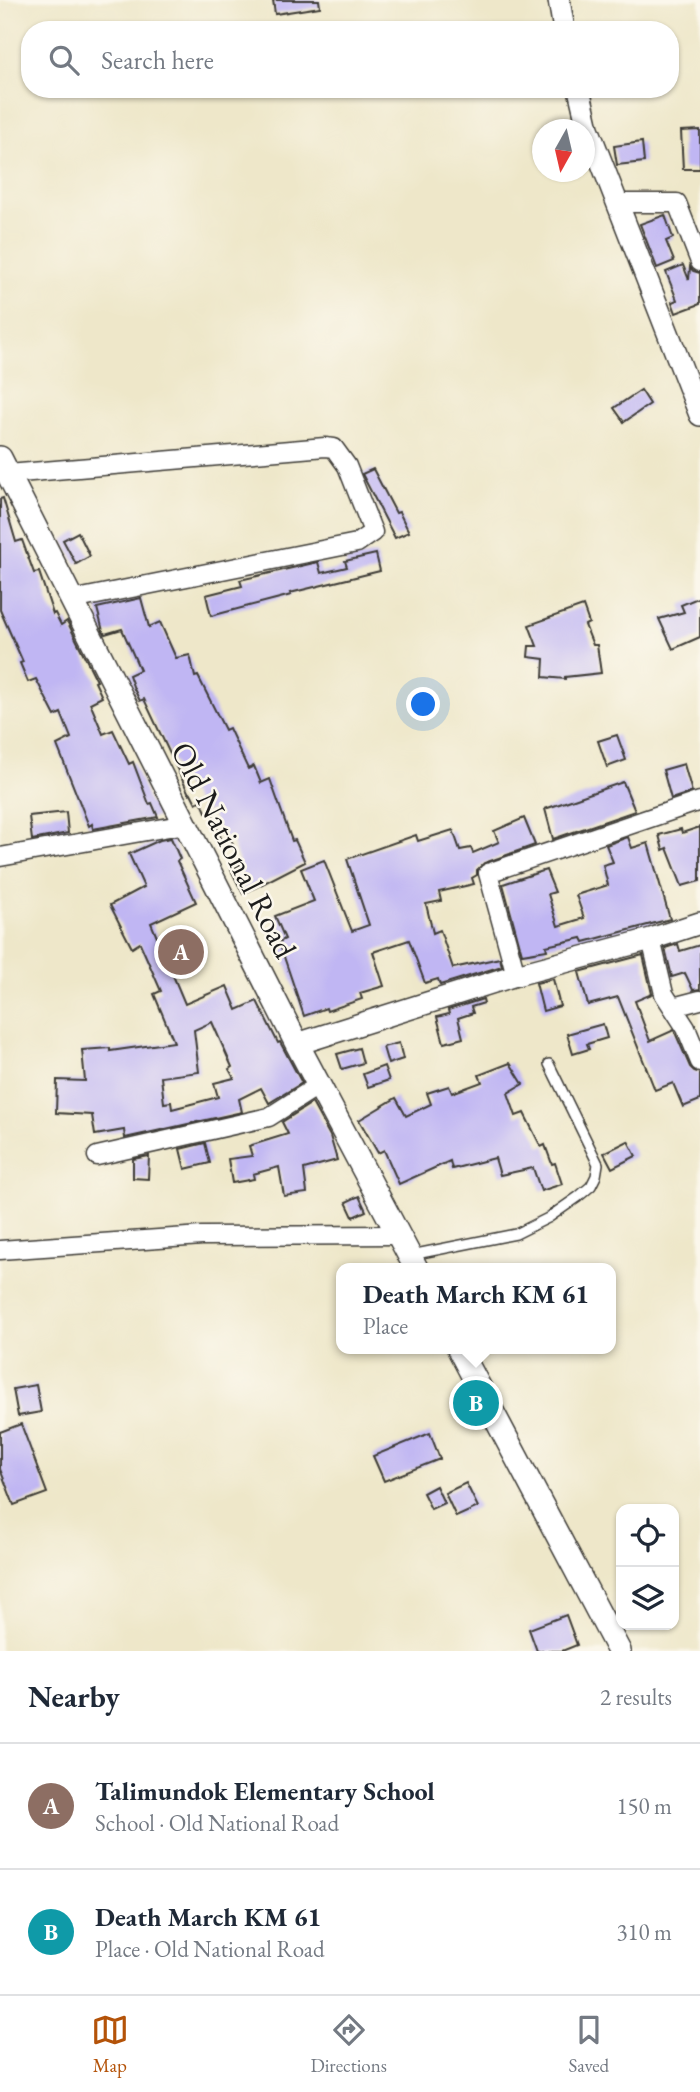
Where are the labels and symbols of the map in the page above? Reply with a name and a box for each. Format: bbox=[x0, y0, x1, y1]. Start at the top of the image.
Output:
north arrow bbox=[532, 119, 595, 182]
your location bbox=[406, 687, 440, 721]
street label: Old National Road bbox=[161, 735, 307, 966]
pin: A bbox=[158, 926, 204, 978]
pin: B bbox=[453, 1377, 499, 1429]

